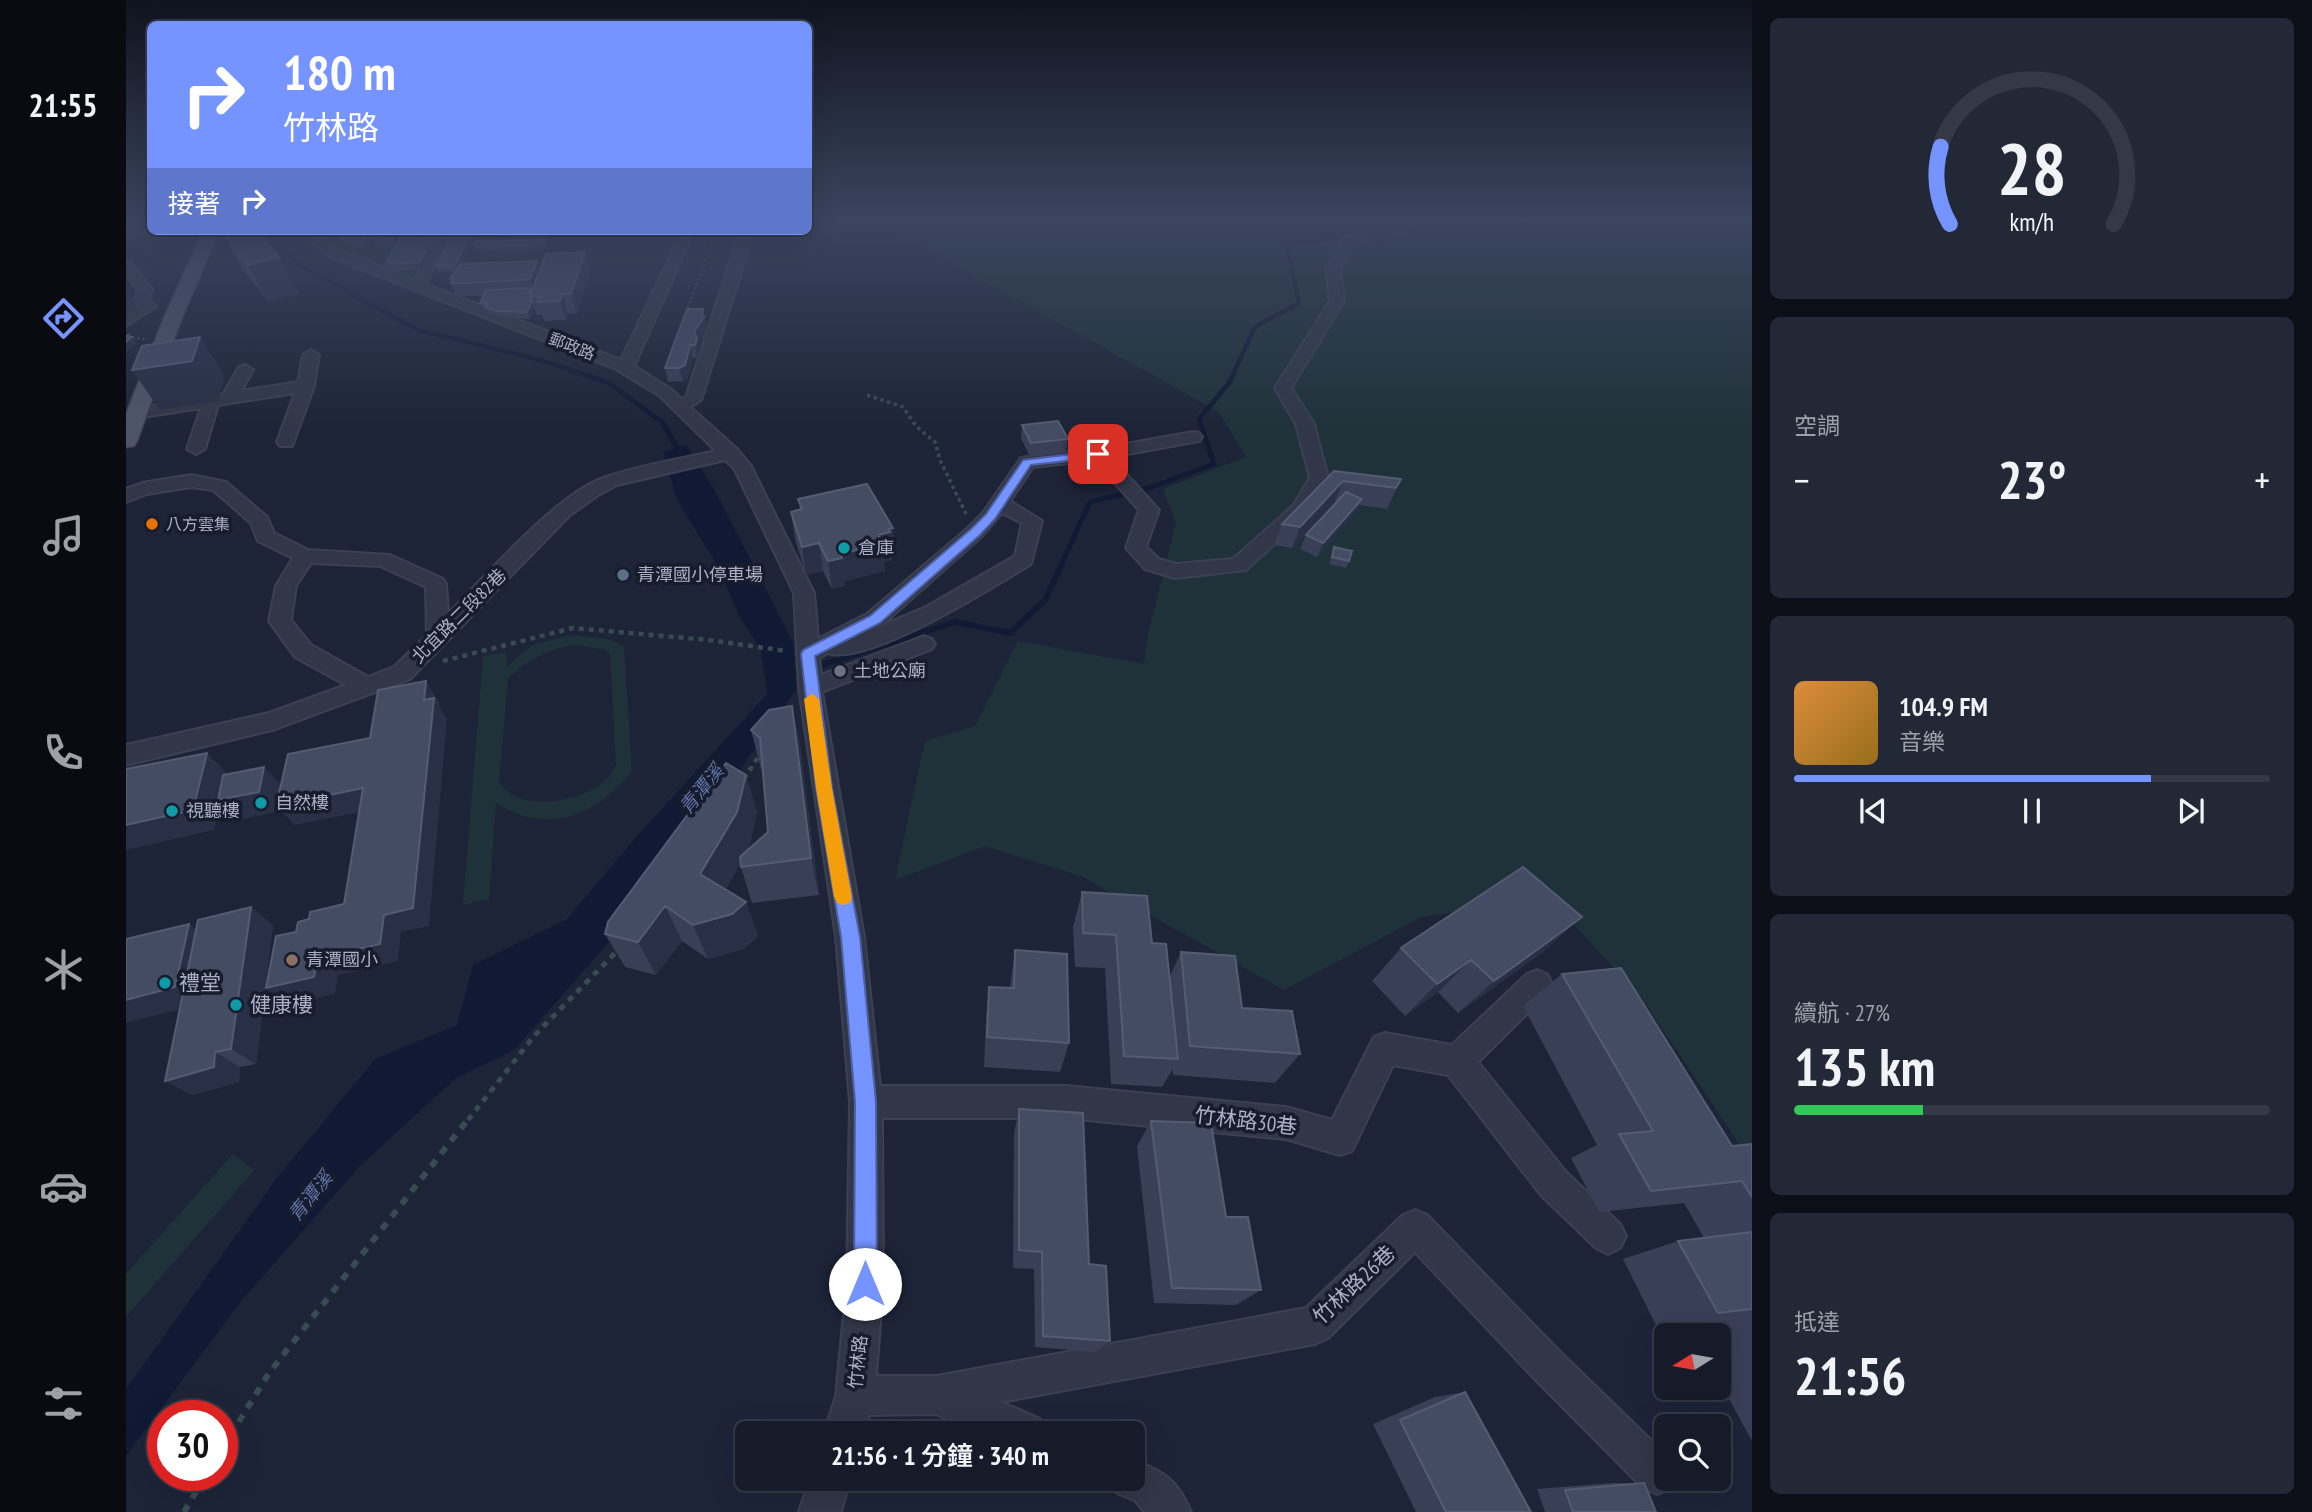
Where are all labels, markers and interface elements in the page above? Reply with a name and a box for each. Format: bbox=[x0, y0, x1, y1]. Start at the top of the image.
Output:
text: 180 m bbox=[283, 40, 396, 104]
icon: right bbox=[168, 49, 259, 140]
text: 21:55 bbox=[28, 84, 98, 126]
text: 竹林路 bbox=[283, 106, 379, 148]
text: 28 bbox=[1997, 121, 2067, 215]
icon: right bbox=[234, 182, 272, 220]
text: 接著 bbox=[168, 187, 220, 220]
text: km/h bbox=[2010, 206, 2054, 238]
icon: directions bbox=[39, 294, 88, 343]
street label: 郵政路 bbox=[546, 328, 598, 364]
text: 空調 bbox=[1794, 411, 1840, 440]
pin bbox=[1068, 424, 1128, 484]
icon: arrive bbox=[1079, 435, 1117, 473]
text: 23° bbox=[1998, 446, 2066, 513]
text: − bbox=[1794, 455, 1810, 504]
text: + bbox=[2254, 455, 2270, 504]
icon: music bbox=[39, 511, 88, 560]
place label: 八方雲集 bbox=[166, 514, 230, 534]
marker: 八方雲集 bbox=[144, 516, 160, 532]
place label: 倉庫 bbox=[858, 536, 894, 559]
marker: 倉庫 bbox=[836, 540, 852, 556]
place label: 青潭國小停車場 bbox=[637, 563, 763, 586]
street label: 北宜路二段82巷 bbox=[407, 564, 511, 668]
marker: 青潭國小停車場 bbox=[615, 567, 631, 583]
place label: 土地公廟 bbox=[854, 659, 926, 682]
marker: 土地公廟 bbox=[832, 663, 848, 679]
text: 104.9 FM bbox=[1899, 690, 1988, 723]
text: 音樂 bbox=[1899, 727, 1945, 756]
icon: phone bbox=[39, 728, 88, 777]
water label: 青潭溪 bbox=[674, 757, 730, 819]
place label: 自然樓 bbox=[275, 791, 329, 814]
icon: previous bbox=[1854, 792, 1892, 830]
icon: pause bbox=[2013, 792, 2051, 830]
icon: next bbox=[2172, 792, 2210, 830]
marker: 自然樓 bbox=[253, 795, 269, 811]
place label: 視聽樓 bbox=[186, 799, 240, 822]
marker: 視聽樓 bbox=[164, 803, 180, 819]
icon: climate bbox=[39, 945, 88, 994]
place label: 青潭國小 bbox=[306, 948, 378, 971]
marker: 青潭國小 bbox=[284, 952, 300, 968]
place label: 禮堂 bbox=[179, 969, 221, 996]
marker: 禮堂 bbox=[157, 975, 173, 991]
place label: 健康樓 bbox=[250, 991, 313, 1018]
marker: 健康樓 bbox=[228, 997, 244, 1013]
text: 續航 · 27% bbox=[1794, 998, 1890, 1027]
text: 135 km bbox=[1794, 1033, 1935, 1100]
street label: 竹林路30巷 bbox=[1193, 1101, 1299, 1140]
icon: car bbox=[39, 1162, 88, 1211]
water label: 青潭溪 bbox=[283, 1164, 339, 1226]
street label: 竹林路26巷 bbox=[1307, 1240, 1400, 1330]
position arrow bbox=[828, 1247, 902, 1321]
text: 抵達 bbox=[1794, 1307, 1840, 1336]
north arrow bbox=[1654, 1323, 1731, 1400]
map controls bbox=[1654, 1323, 1731, 1491]
street label: 竹林路 bbox=[843, 1334, 872, 1390]
text: 21:56 bbox=[1794, 1342, 1906, 1409]
icon: filters bbox=[39, 1379, 88, 1428]
speed limit sign: 30 bbox=[147, 1400, 238, 1491]
button: search bbox=[1654, 1414, 1731, 1491]
text: 21:56 · 1 分鐘 · 340 m bbox=[831, 1439, 1049, 1472]

